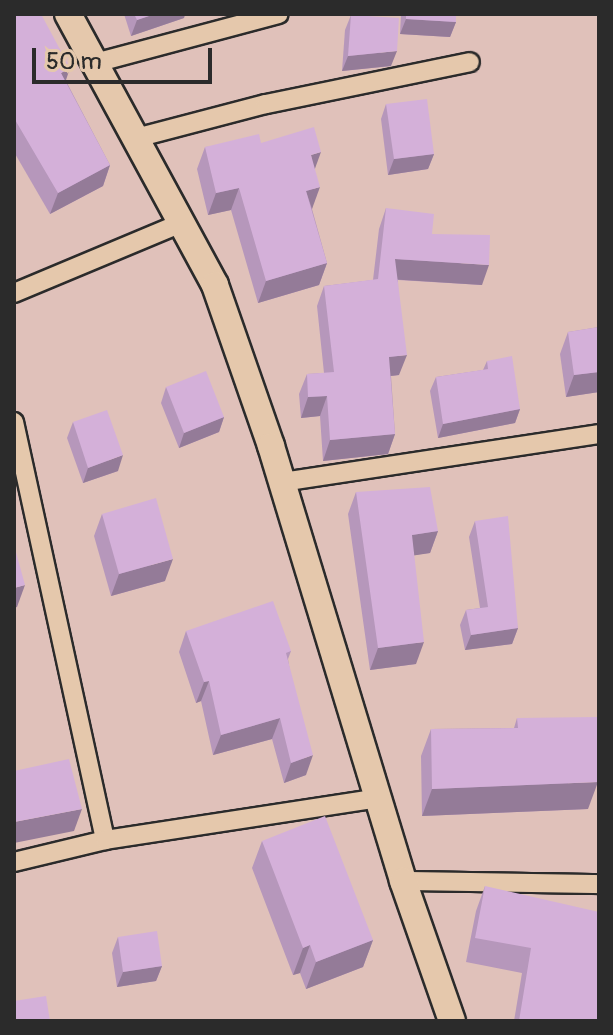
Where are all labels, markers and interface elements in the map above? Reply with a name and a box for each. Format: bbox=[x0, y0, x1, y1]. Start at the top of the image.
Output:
scale bar bbox=[36, 32, 216, 82]
text: 50 m bbox=[46, 47, 102, 76]

